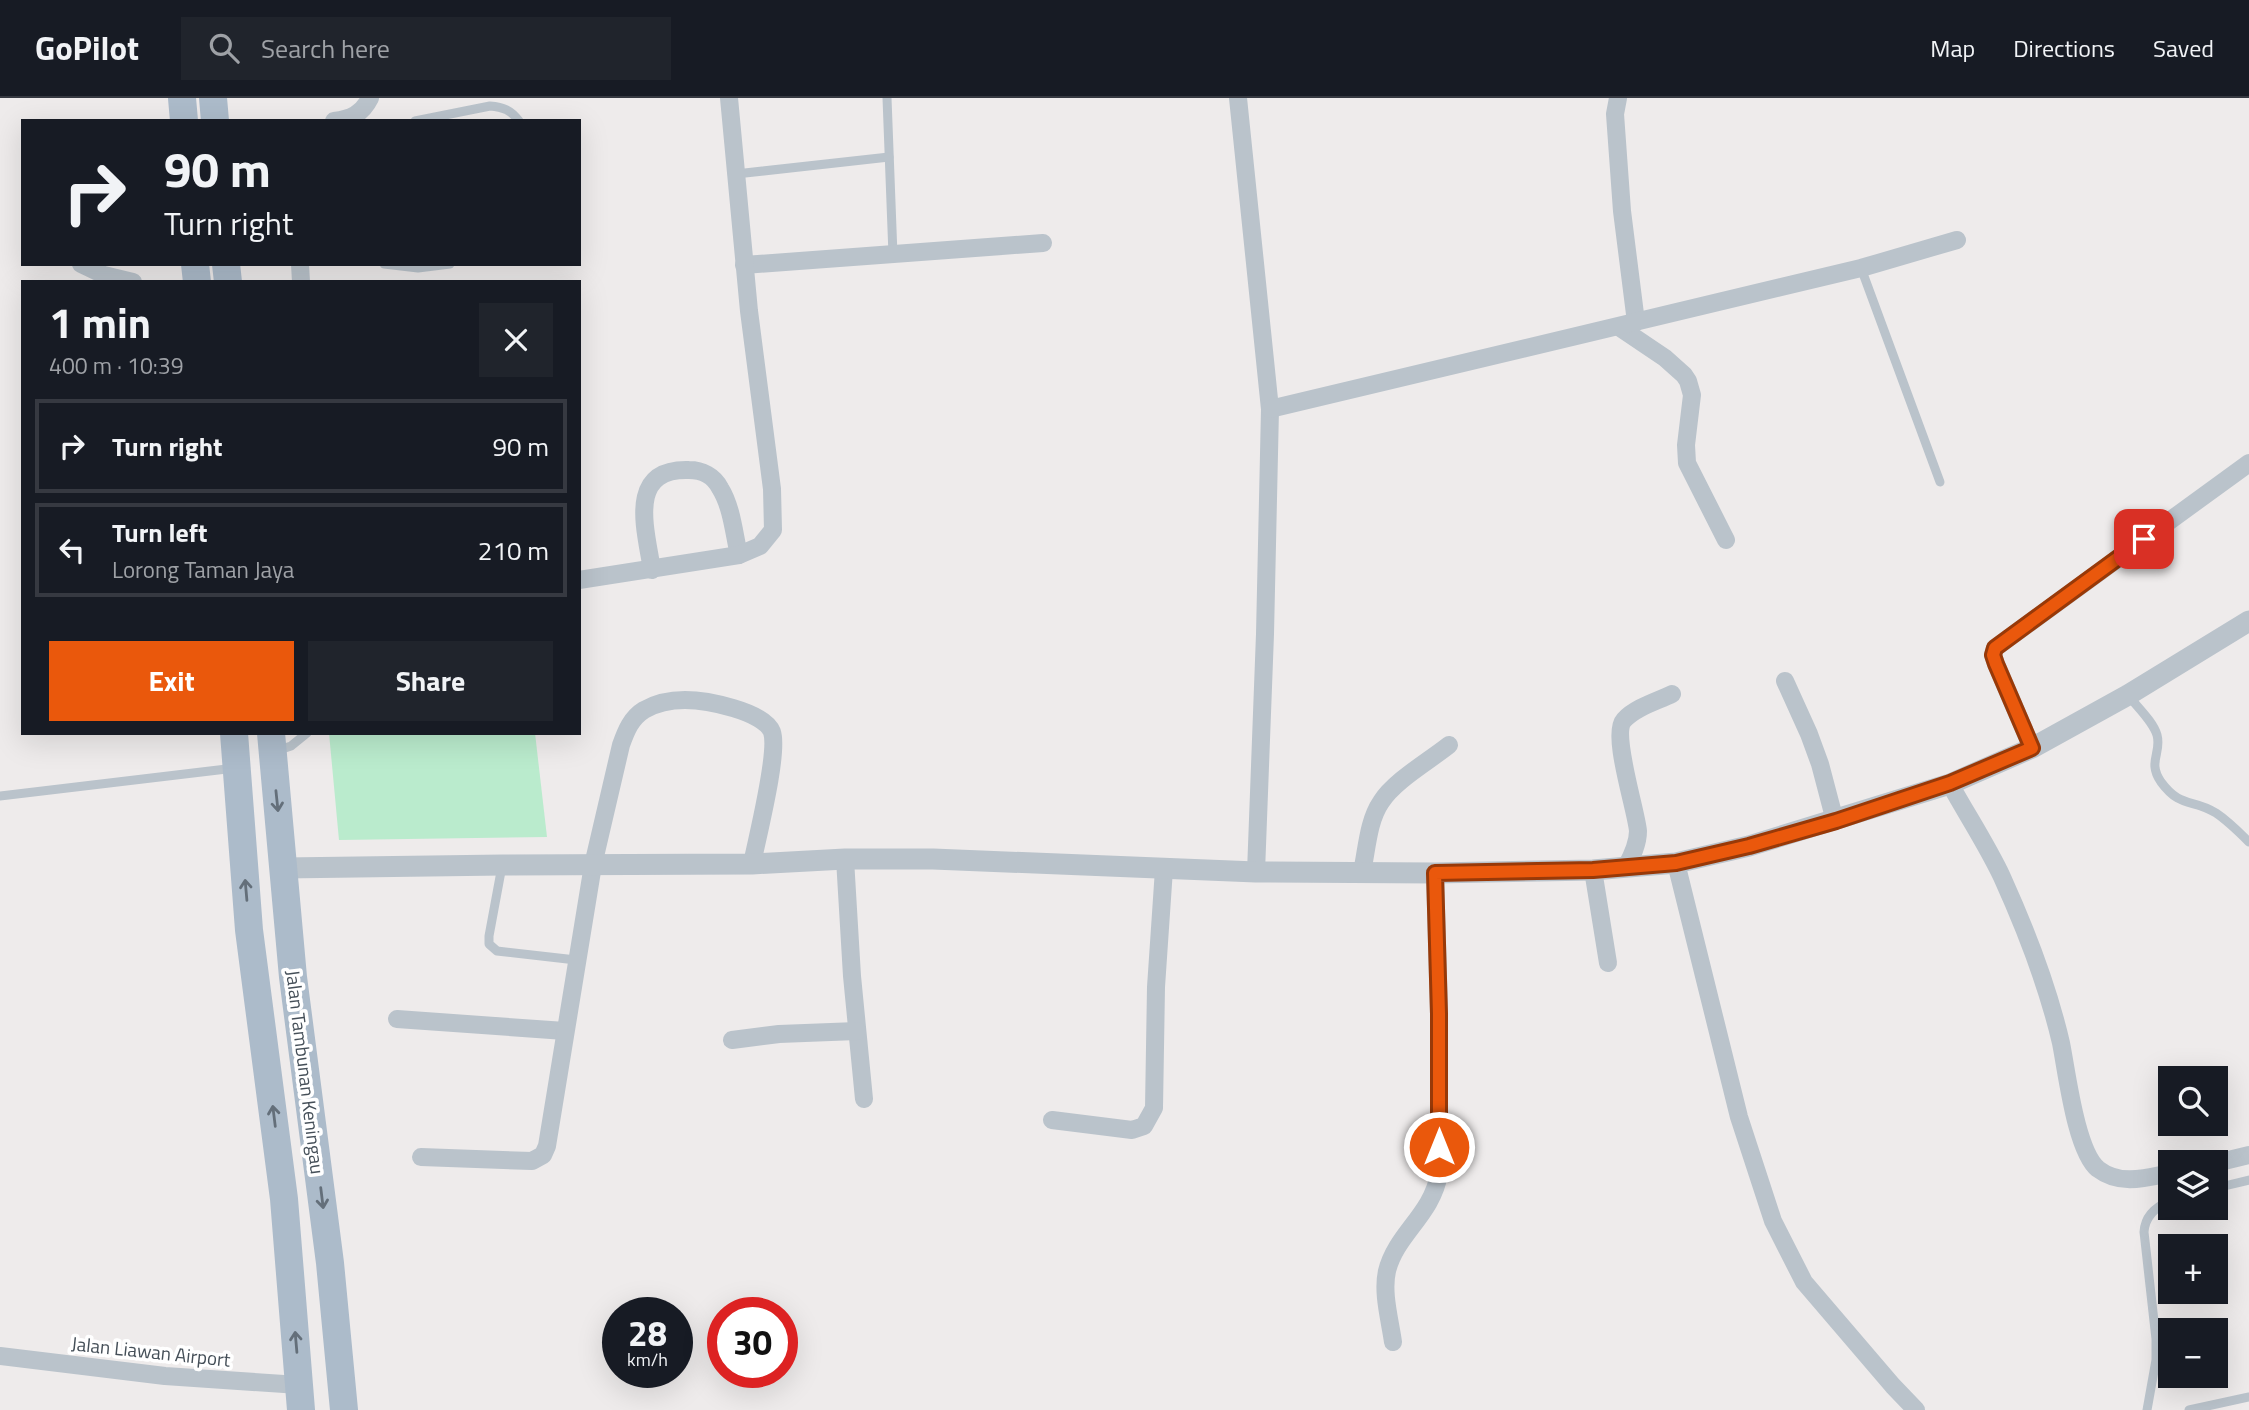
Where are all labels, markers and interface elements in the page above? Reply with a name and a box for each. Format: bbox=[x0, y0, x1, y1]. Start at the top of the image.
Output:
search box bbox=[181, 17, 671, 80]
text: GoPilot bbox=[35, 23, 139, 73]
icon: search bbox=[205, 29, 243, 67]
text: Search here bbox=[261, 29, 390, 68]
text: Map bbox=[1930, 30, 1975, 66]
text: Directions bbox=[2013, 30, 2115, 66]
text: Saved bbox=[2153, 30, 2214, 66]
text: 90 m bbox=[164, 131, 271, 206]
icon: right bbox=[49, 147, 140, 238]
text: Turn right bbox=[164, 199, 293, 247]
text: 1 min bbox=[49, 290, 151, 354]
button: close bbox=[479, 303, 553, 377]
text: 400 m · 10:39 bbox=[49, 348, 184, 383]
icon: right bbox=[53, 427, 91, 465]
text: Turn right bbox=[112, 427, 223, 466]
text: 90 m bbox=[492, 427, 549, 466]
pin bbox=[2114, 509, 2174, 569]
text: Turn left bbox=[112, 513, 207, 552]
icon: arrive bbox=[2125, 520, 2163, 558]
icon: left bbox=[53, 531, 91, 569]
text: 210 m bbox=[478, 531, 549, 570]
text: Lorong Taman Jaya bbox=[112, 552, 294, 587]
button: Exit bbox=[49, 641, 294, 721]
button: Share bbox=[308, 641, 553, 721]
one-way arrow bbox=[271, 789, 284, 812]
one-way arrow bbox=[239, 879, 252, 902]
street label: Jalan Tambunan Keningau bbox=[279, 968, 333, 1176]
map controls bbox=[2158, 1066, 2228, 1388]
button: search bbox=[2158, 1066, 2228, 1136]
one-way arrow bbox=[267, 1105, 280, 1127]
position arrow bbox=[1402, 1110, 1476, 1184]
button: layers bbox=[2158, 1150, 2228, 1220]
one-way arrow bbox=[315, 1186, 328, 1208]
button: + bbox=[2158, 1234, 2228, 1304]
speed limit sign: 30 bbox=[707, 1297, 798, 1388]
text: 28 bbox=[628, 1306, 667, 1360]
button: − bbox=[2158, 1318, 2228, 1388]
street label: Jalan Liawan Airport bbox=[70, 1328, 232, 1374]
one-way arrow bbox=[289, 1331, 302, 1354]
text: km/h bbox=[627, 1346, 668, 1373]

